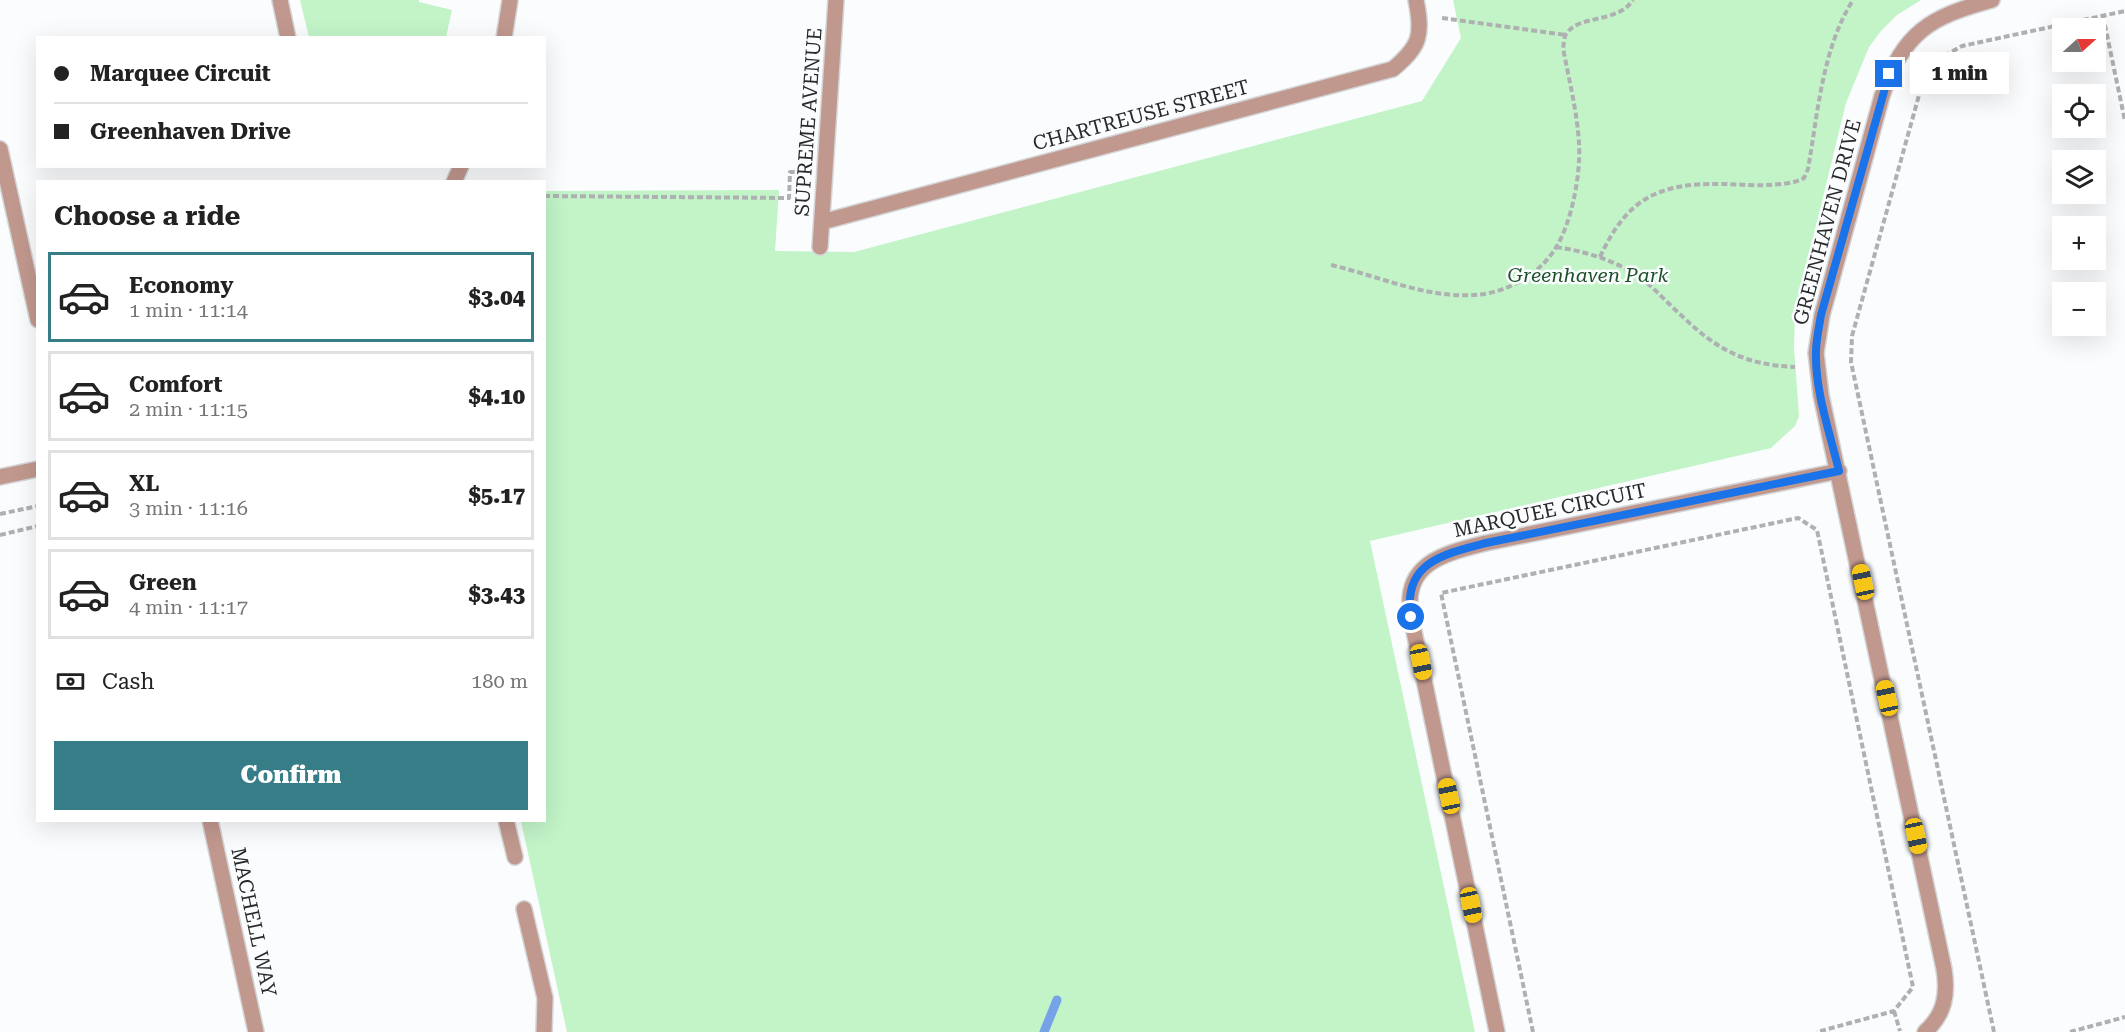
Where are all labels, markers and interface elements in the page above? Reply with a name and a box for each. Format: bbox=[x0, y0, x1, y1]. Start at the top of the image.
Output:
north arrow bbox=[2052, 18, 2106, 72]
map controls bbox=[2052, 18, 2106, 336]
street label: SUPREME AVENUE bbox=[789, 27, 827, 217]
callout: 1 min bbox=[1910, 53, 2009, 95]
route end bbox=[1875, 60, 1902, 87]
text: Marquee Circuit bbox=[90, 61, 271, 86]
text: 1 min bbox=[1931, 61, 1988, 85]
street label: CHARTREUSE STREET bbox=[1030, 75, 1252, 155]
button: locate bbox=[2052, 84, 2106, 138]
street label: GREENHAVEN DRIVE bbox=[1788, 117, 1866, 327]
text: Greenhaven Drive bbox=[90, 119, 291, 144]
button: layers bbox=[2052, 150, 2106, 204]
text: Choose a ride bbox=[54, 200, 240, 232]
button: + bbox=[2052, 216, 2106, 270]
park label: Greenhaven Park bbox=[1508, 263, 1669, 287]
icon: car bbox=[57, 270, 111, 324]
text: Economy bbox=[129, 273, 233, 298]
button: − bbox=[2052, 282, 2106, 336]
text: $3.04 bbox=[468, 285, 525, 310]
text: 1 min · 11:14 bbox=[129, 298, 248, 322]
icon: car bbox=[57, 369, 111, 423]
text: Comfort bbox=[129, 372, 222, 397]
text: $4.10 bbox=[468, 384, 525, 409]
text: 2 min · 11:15 bbox=[129, 397, 248, 421]
icon: car bbox=[57, 468, 111, 522]
text: XL bbox=[129, 471, 159, 496]
street label: MARQUEE CIRCUIT bbox=[1451, 478, 1649, 542]
text: $5.17 bbox=[468, 483, 525, 508]
text: 3 min · 11:16 bbox=[129, 496, 248, 520]
car bbox=[1850, 563, 1876, 601]
icon: car bbox=[57, 567, 111, 621]
text: Green bbox=[129, 570, 197, 595]
text: $3.43 bbox=[468, 582, 525, 607]
text: 4 min · 11:17 bbox=[129, 595, 248, 619]
route start bbox=[1397, 603, 1424, 630]
car bbox=[1408, 643, 1434, 681]
icon: cash bbox=[54, 665, 87, 698]
text: Cash bbox=[102, 669, 154, 694]
text: 180 m bbox=[471, 669, 528, 693]
car bbox=[1874, 679, 1900, 717]
button: Confirm bbox=[54, 741, 528, 810]
car bbox=[1436, 777, 1462, 815]
car bbox=[1903, 817, 1929, 855]
street label: MACHELL WAY bbox=[226, 845, 282, 999]
car bbox=[1458, 886, 1484, 924]

